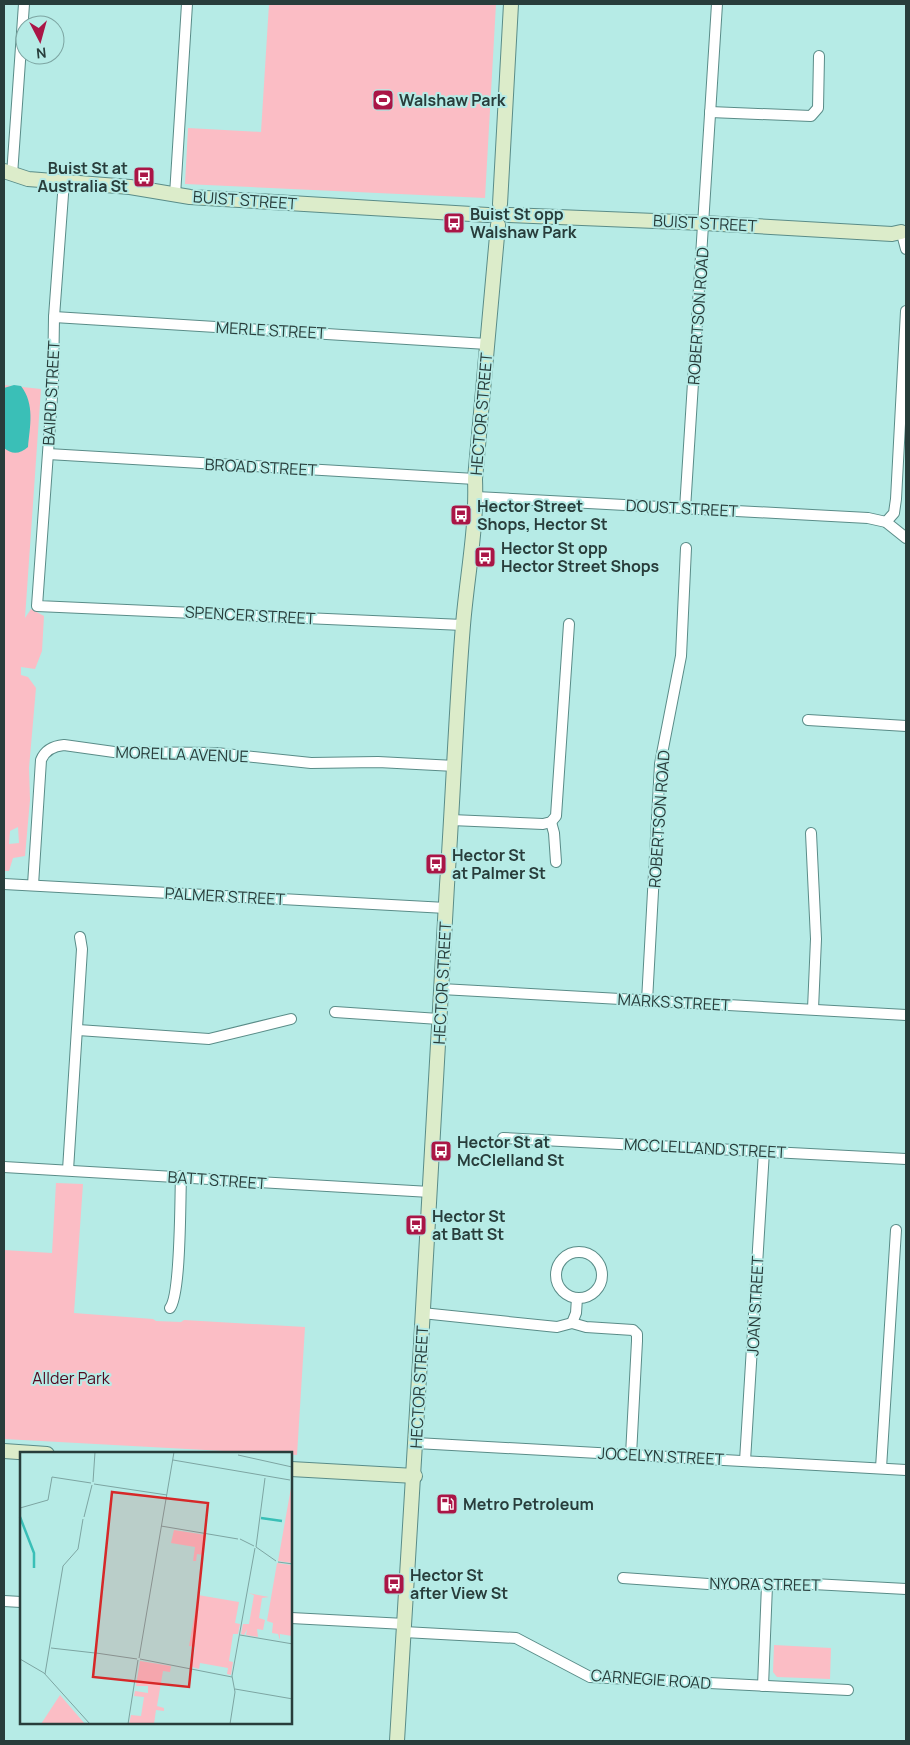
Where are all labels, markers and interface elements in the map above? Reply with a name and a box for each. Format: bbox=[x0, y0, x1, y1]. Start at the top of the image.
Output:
north arrow bbox=[15, 15, 65, 65]
text: N bbox=[35, 43, 47, 63]
sports icon: Walshaw Park bbox=[371, 88, 395, 112]
place label: Walshaw Park bbox=[399, 89, 506, 111]
place label: Buist St at Australia St bbox=[37, 157, 128, 197]
bus stop icon: Buist St at Australia St bbox=[132, 165, 156, 189]
street label: BUIST STREET bbox=[192, 185, 298, 215]
place label: Buist St opp Walshaw Park bbox=[470, 203, 577, 243]
street label: BUIST STREET bbox=[652, 209, 758, 237]
bus stop icon: Buist St opp Walshaw Park bbox=[442, 211, 466, 235]
street label: ROBERTSON ROAD bbox=[682, 246, 714, 386]
street label: MERLE STREET bbox=[215, 316, 327, 344]
street label: BAIRD STREET bbox=[37, 340, 65, 446]
street label: HECTOR STREET bbox=[465, 351, 497, 476]
street label: BROAD STREET bbox=[204, 453, 318, 481]
street label: DOUST STREET bbox=[625, 494, 739, 522]
place label: Hector Street Shops, Hector St bbox=[477, 495, 608, 535]
bus stop icon: Hector Street Shops, Hector St bbox=[449, 503, 473, 527]
place label: Hector St opp Hector Street Shops bbox=[501, 537, 659, 577]
bus stop icon: Hector St opp Hector Street Shops bbox=[473, 545, 497, 569]
street label: SPENCER STREET bbox=[184, 601, 316, 629]
street label: MORELLA AVENUE bbox=[115, 741, 249, 767]
street label: ROBERTSON ROAD bbox=[643, 749, 675, 889]
place label: Hector St at Palmer St bbox=[452, 844, 546, 884]
bus stop icon: Hector St at Palmer St bbox=[424, 852, 448, 876]
street label: PALMER STREET bbox=[164, 882, 286, 910]
street label: HECTOR STREET bbox=[428, 921, 456, 1045]
street label: MARKS STREET bbox=[617, 988, 731, 1016]
place label: Hector St at McClelland St bbox=[457, 1131, 564, 1171]
street label: MCCLELLAND STREET bbox=[623, 1133, 787, 1163]
bus stop icon: Hector St at McClelland St bbox=[429, 1139, 453, 1163]
street label: BATT STREET bbox=[167, 1166, 268, 1194]
place label: Hector St at Batt St bbox=[432, 1205, 506, 1245]
bus stop icon: Hector St at Batt St bbox=[404, 1213, 428, 1237]
street label: JOAN STREET bbox=[741, 1255, 769, 1357]
street label: HECTOR STREET bbox=[405, 1325, 433, 1449]
park label: Allder Park bbox=[32, 1367, 111, 1389]
street label: JOCELYN STREET bbox=[597, 1442, 725, 1470]
inset map bbox=[20, 1452, 292, 1725]
fuel station icon: Metro Petroleum bbox=[435, 1492, 459, 1516]
place label: Metro Petroleum bbox=[463, 1493, 594, 1515]
place label: Hector St after View St bbox=[410, 1564, 508, 1604]
bus stop icon: Hector St after View St bbox=[382, 1572, 406, 1596]
street label: NYORA STREET bbox=[709, 1572, 821, 1596]
street label: CARNEGIE ROAD bbox=[590, 1664, 712, 1694]

